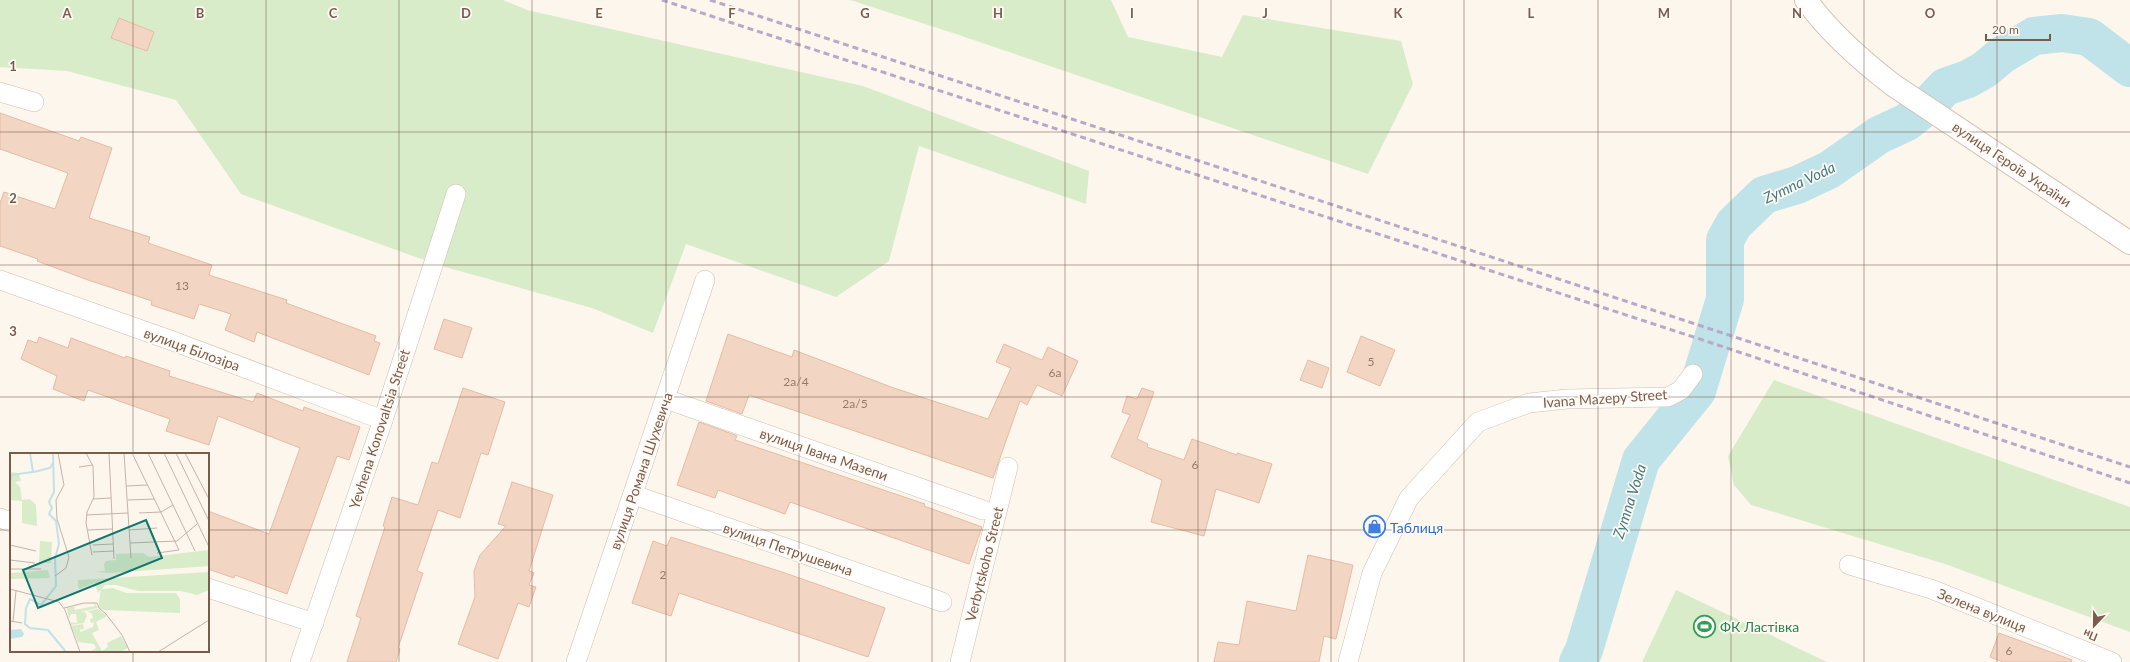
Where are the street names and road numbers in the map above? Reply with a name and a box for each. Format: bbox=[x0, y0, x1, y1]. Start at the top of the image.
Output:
street label: вулиця Героїв України bbox=[1949, 118, 2075, 210]
street label: вулиця Білозіра bbox=[142, 324, 242, 374]
street label: Yevhena Konovaltsia Street bbox=[345, 347, 413, 511]
street label: Ivana Mazepy Street bbox=[1542, 385, 1668, 411]
street label: вулиця Романа Шухевича bbox=[606, 390, 676, 552]
street label: вулиця Івана Мазепи bbox=[758, 424, 890, 484]
street label: Verbytskoho Street bbox=[962, 505, 1006, 623]
street label: вулиця Петрушевича bbox=[721, 519, 855, 579]
street label: Зелена вулиця bbox=[1935, 584, 2029, 636]

